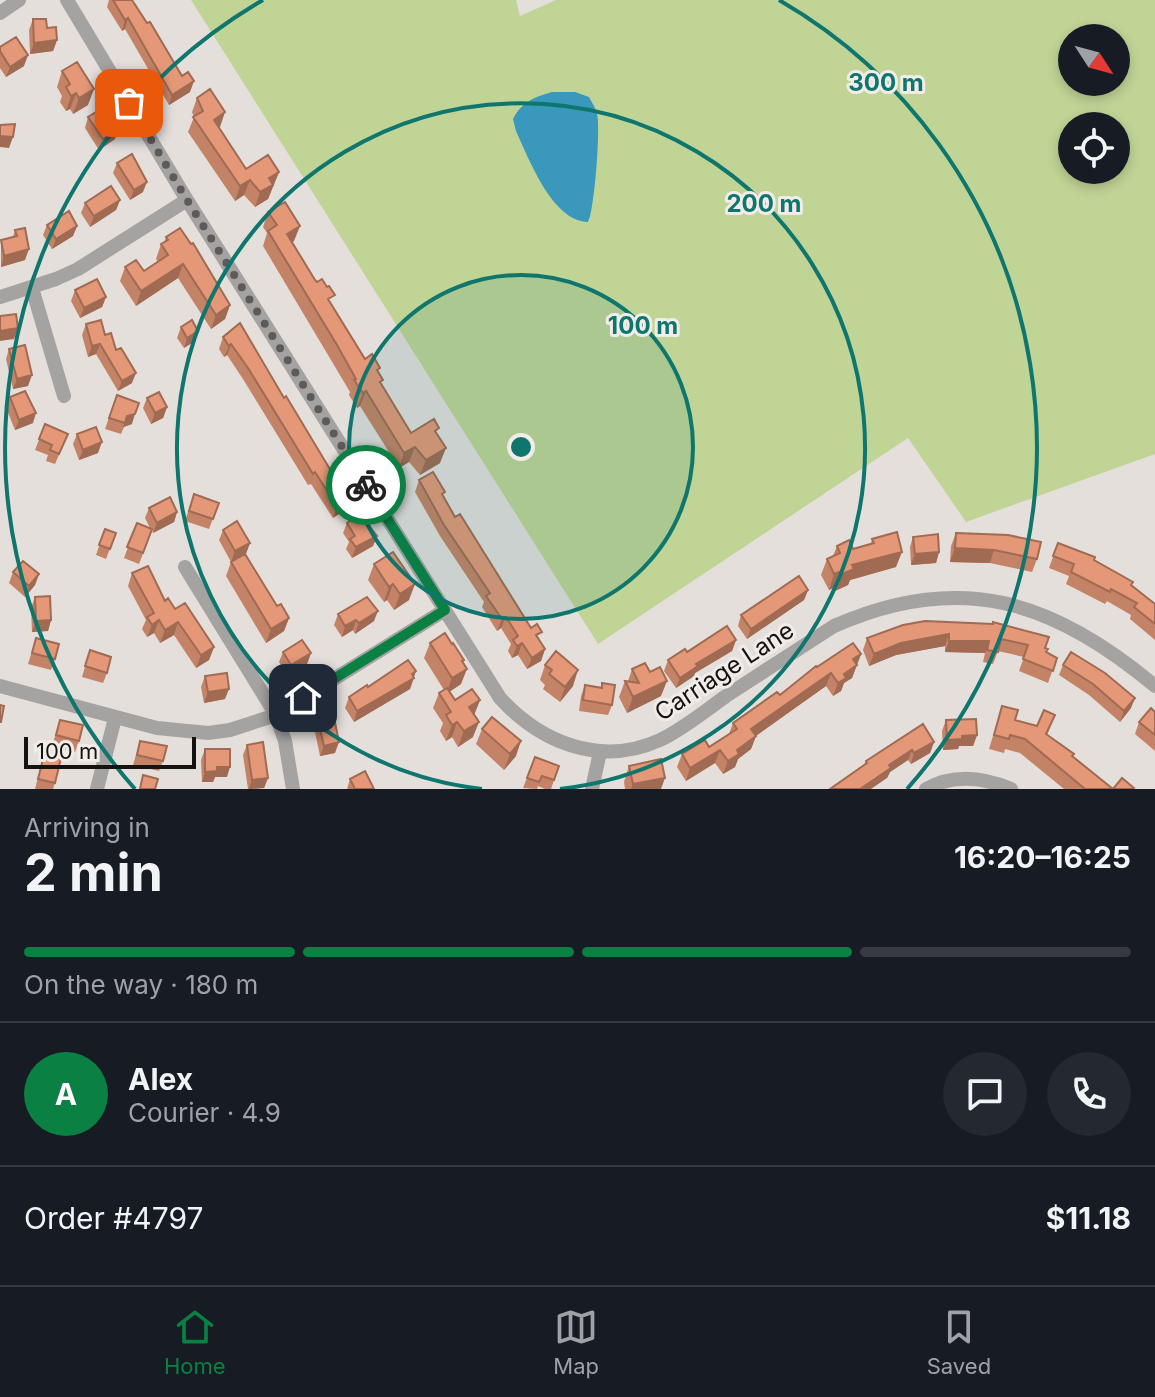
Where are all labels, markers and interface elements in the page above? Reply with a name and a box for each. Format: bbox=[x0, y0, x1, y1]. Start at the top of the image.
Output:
north arrow bbox=[1058, 24, 1130, 96]
map controls bbox=[1058, 24, 1130, 184]
text: 300 m bbox=[848, 68, 924, 97]
pin bbox=[95, 69, 163, 137]
icon: bag bbox=[107, 81, 151, 125]
button: locate bbox=[1058, 112, 1130, 184]
text: 200 m bbox=[726, 189, 802, 218]
text: 100 m bbox=[608, 311, 678, 340]
centre of rings bbox=[507, 433, 535, 461]
courier bbox=[326, 445, 406, 525]
icon: bike bbox=[344, 463, 388, 507]
street label: Carriage Lane bbox=[649, 615, 799, 727]
pin bbox=[269, 664, 337, 732]
icon: home bbox=[281, 676, 325, 720]
scale bar bbox=[24, 733, 196, 769]
text: 100 m bbox=[36, 738, 98, 764]
text: Arriving in bbox=[24, 812, 150, 843]
text: 16:20–16:25 bbox=[954, 839, 1131, 875]
text: 2 min bbox=[24, 841, 163, 904]
text: On the way · 180 m bbox=[24, 969, 258, 1000]
button: chat bbox=[943, 1052, 1027, 1136]
button: phone bbox=[1047, 1052, 1131, 1136]
text: Alex bbox=[128, 1061, 193, 1097]
text: A bbox=[55, 1076, 77, 1112]
text: Courier · 4.9 bbox=[128, 1097, 281, 1128]
text: Order #4797 bbox=[24, 1200, 203, 1236]
text: $11.18 bbox=[1046, 1200, 1131, 1236]
tab: Home bbox=[164, 1305, 226, 1379]
tab: Map bbox=[553, 1305, 599, 1379]
tab: Saved bbox=[927, 1305, 991, 1379]

